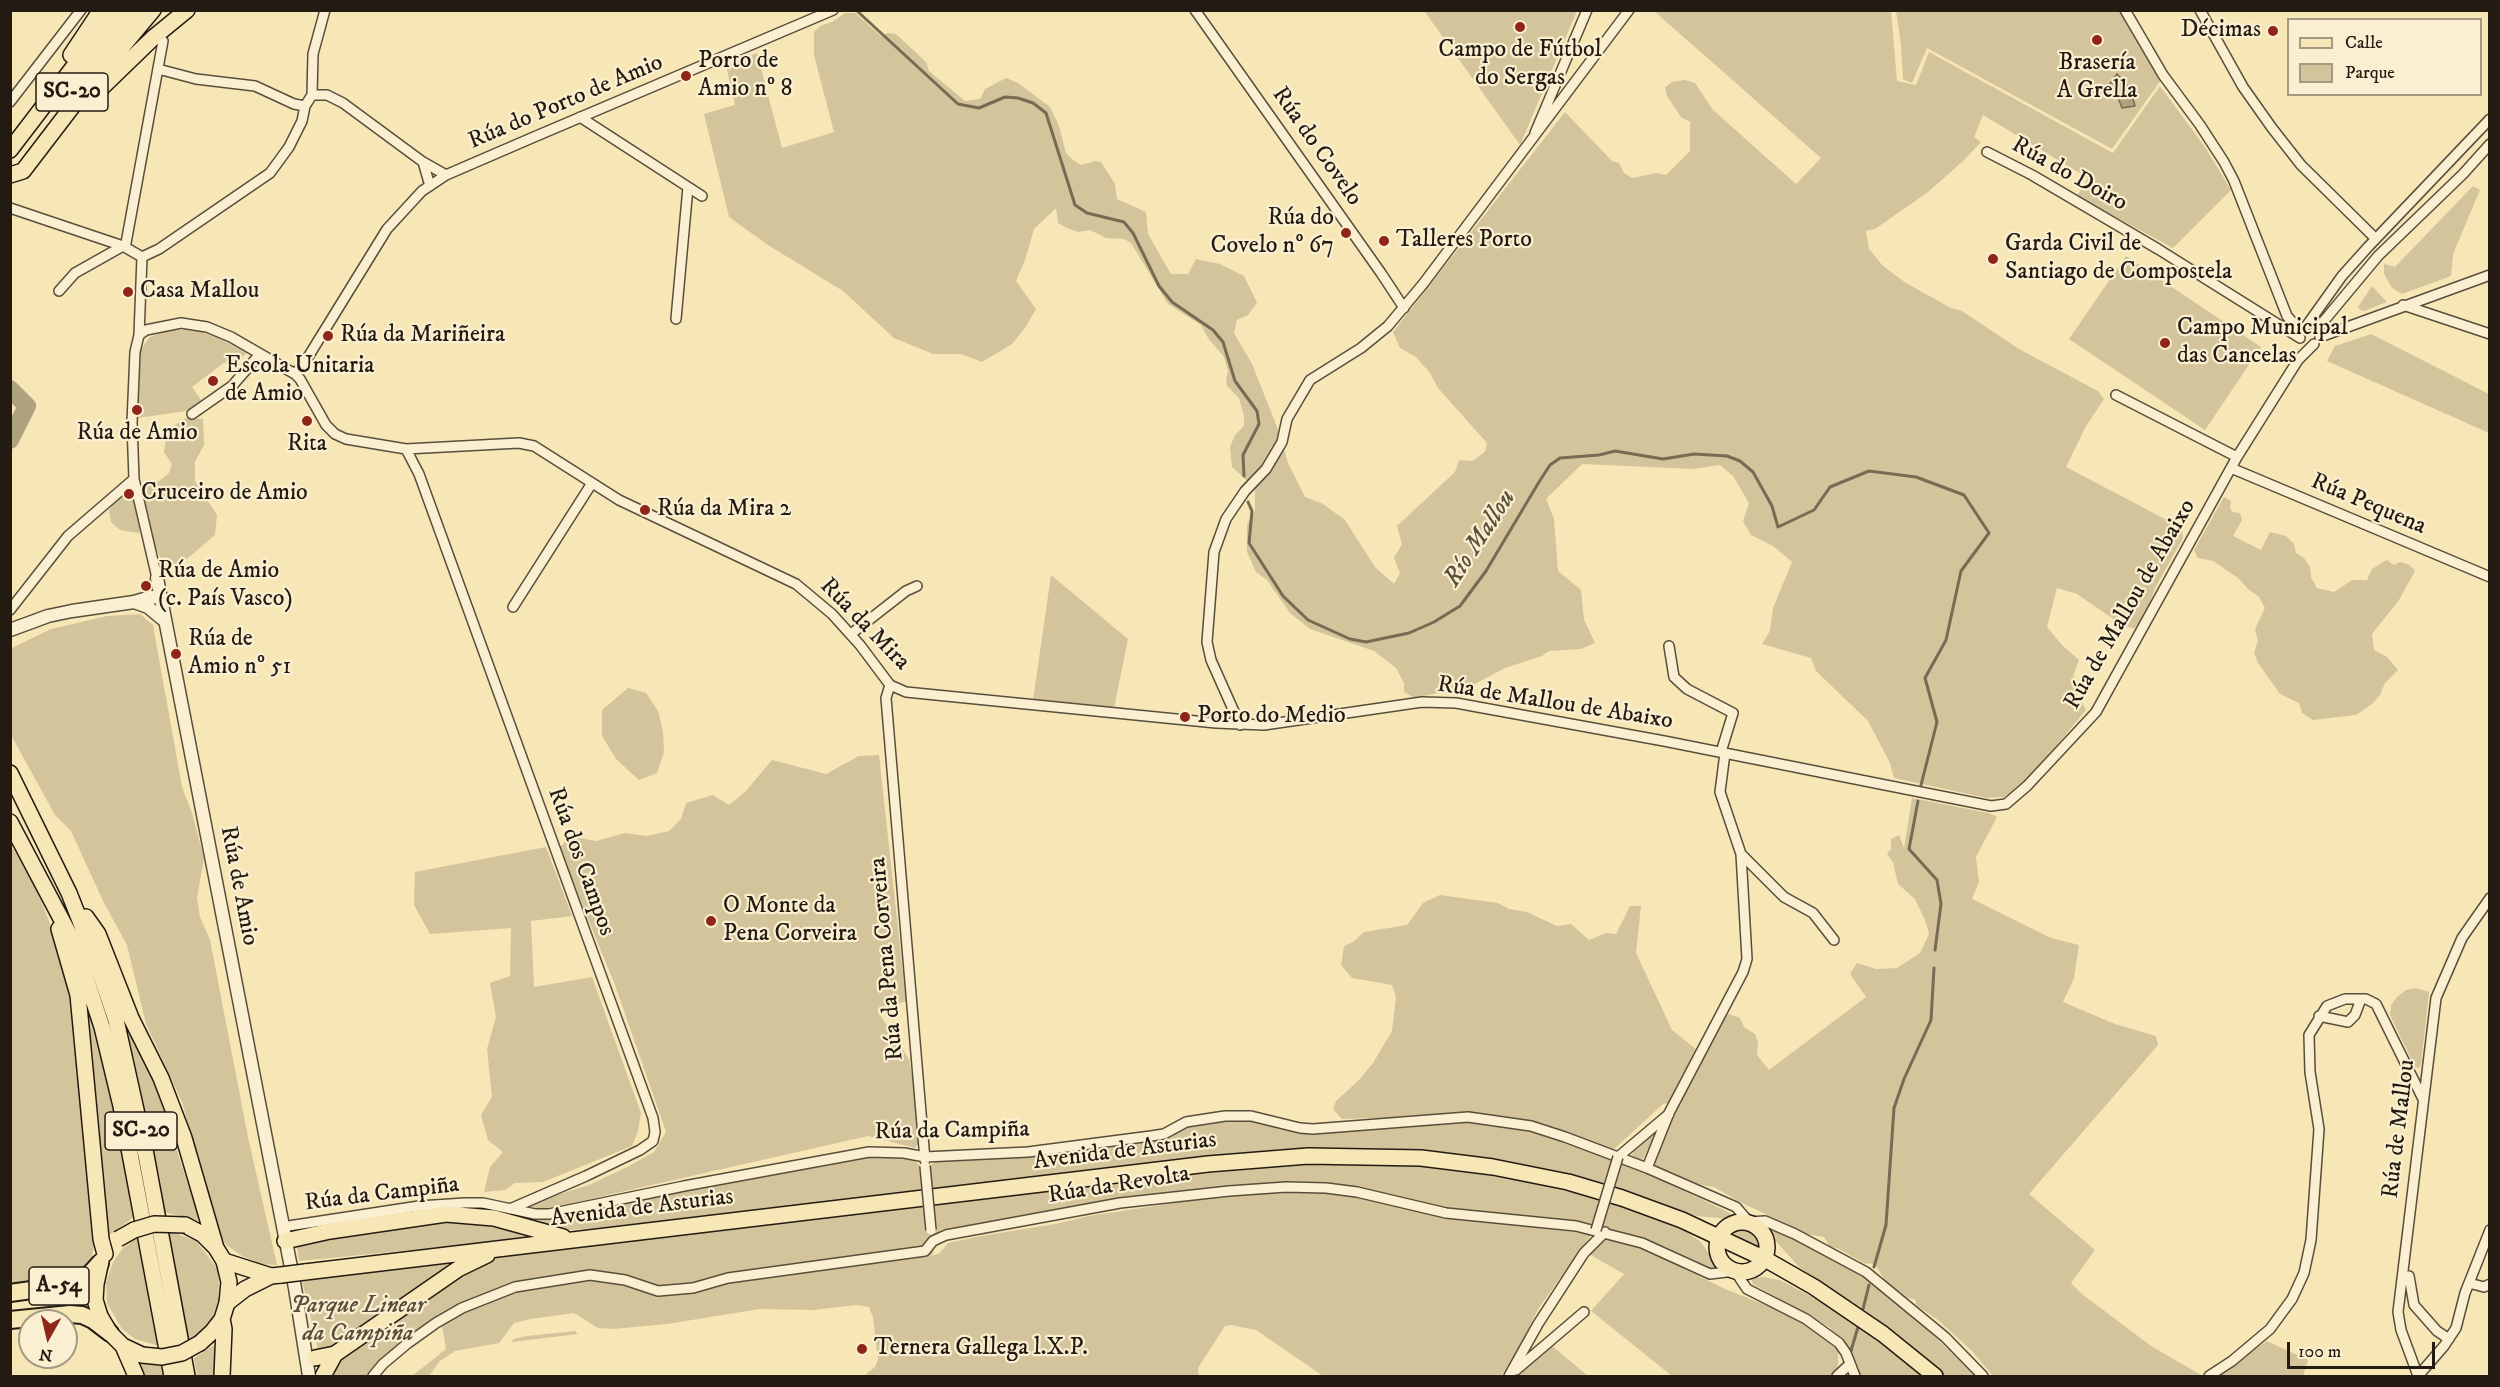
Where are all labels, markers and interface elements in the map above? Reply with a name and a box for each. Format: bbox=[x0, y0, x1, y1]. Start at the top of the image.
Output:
place label: Décimas bbox=[2180, 17, 2261, 45]
legend bbox=[2287, 18, 2482, 96]
marker: Campo de Fútbol do Sergas bbox=[1513, 20, 1527, 34]
marker: Décimas bbox=[2266, 24, 2280, 38]
text: Calle bbox=[2345, 32, 2383, 54]
marker: Brasería A Grella bbox=[2090, 33, 2104, 47]
place label: Campo de Fútbol do Sergas bbox=[1438, 37, 1602, 93]
place label: Porto de Amio nº 8 bbox=[698, 48, 793, 104]
street label: Rúa do Porto de Amio bbox=[464, 49, 668, 157]
place label: Brasería A Grella bbox=[2057, 50, 2137, 106]
text: Parque bbox=[2345, 62, 2395, 84]
marker: Porto de Amio nº 8 bbox=[679, 69, 693, 83]
road number: SC-20 bbox=[36, 73, 108, 111]
street label: Rúa do Covelo bbox=[1264, 82, 1368, 212]
street label: Rúa do Doiro bbox=[2006, 131, 2132, 219]
place label: Rúa do Covelo nº 67 bbox=[1211, 205, 1334, 261]
marker: Rúa do Covelo nº 67 bbox=[1339, 226, 1353, 240]
place label: Talleres Porto bbox=[1396, 227, 1532, 255]
place label: Garda Civil de Santiago de Compostela bbox=[2005, 231, 2232, 287]
marker: Talleres Porto bbox=[1377, 234, 1391, 248]
marker: Garda Civil de Santiago de Compostela bbox=[1986, 252, 2000, 266]
place label: Casa Mallou bbox=[140, 278, 259, 306]
marker: Casa Mallou bbox=[121, 285, 135, 299]
place label: Campo Municipal das Cancelas bbox=[2177, 315, 2348, 371]
place label: Rúa da Mariñeira bbox=[340, 322, 505, 350]
marker: Rúa da Mariñeira bbox=[321, 329, 335, 343]
marker: Campo Municipal das Cancelas bbox=[2158, 336, 2172, 350]
place label: Escola Unitaria de Amio bbox=[225, 353, 374, 409]
marker: Escola Unitaria de Amio bbox=[206, 374, 220, 388]
marker: Rúa de Amio bbox=[130, 403, 144, 417]
marker: Rita bbox=[300, 414, 314, 428]
place label: Rúa de Amio bbox=[76, 420, 198, 448]
place label: Rita bbox=[287, 431, 327, 459]
street label: Rúa Pequena bbox=[2306, 468, 2430, 542]
place label: Cruceiro de Amio bbox=[141, 480, 308, 508]
water label: Río Mallou bbox=[1438, 485, 1524, 593]
marker: Cruceiro de Amio bbox=[122, 487, 136, 501]
street label: Rúa de Mallou de Abaixo bbox=[2059, 495, 2203, 715]
place label: Rúa da Mira 2 bbox=[657, 496, 791, 524]
marker: Rúa da Mira 2 bbox=[638, 503, 652, 517]
place label: Rúa de Amio (c. País Vasco) bbox=[158, 558, 293, 614]
street label: Rúa da Mira bbox=[813, 573, 915, 677]
marker: Rúa de Amio (c. País Vasco) bbox=[139, 579, 153, 593]
place label: Rúa de Amio nº 51 bbox=[188, 626, 291, 682]
marker: Rúa de Amio nº 51 bbox=[169, 647, 183, 661]
street label: Rúa de Mallou de Abaixo bbox=[1435, 671, 1675, 737]
place label: Porto do Medio bbox=[1197, 703, 1346, 731]
marker: Porto do Medio bbox=[1178, 710, 1192, 724]
street label: Rúa dos Campos bbox=[540, 784, 620, 940]
street label: Rúa de Amio bbox=[212, 824, 264, 948]
street label: Rúa da Pena Corveira bbox=[865, 856, 911, 1062]
place label: O Monte da Pena Corveira bbox=[723, 893, 857, 949]
marker: O Monte da Pena Corveira bbox=[704, 914, 718, 928]
street label: Rúa de Mallou bbox=[2377, 1058, 2423, 1200]
road number: SC-20 bbox=[105, 1112, 177, 1150]
street label: Rúa da Campiña bbox=[874, 1116, 1030, 1148]
street label: Avenida de Asturias bbox=[1032, 1126, 1218, 1178]
street label: Rúa da Revolta bbox=[1046, 1161, 1192, 1211]
street label: Rúa da Campiña bbox=[303, 1171, 461, 1219]
street label: Avenida de Asturias bbox=[549, 1183, 735, 1235]
road number: A-54 bbox=[29, 1267, 89, 1305]
park label: Parque Linear da Campiña bbox=[290, 1293, 426, 1349]
north arrow bbox=[18, 1309, 78, 1369]
scale bar bbox=[2290, 1330, 2438, 1368]
place label: Ternera Gallega l.X.P. bbox=[874, 1335, 1088, 1363]
text: 100 m bbox=[2298, 1341, 2341, 1363]
marker: Ternera Gallega l.X.P. bbox=[855, 1342, 869, 1356]
text: N bbox=[38, 1344, 54, 1366]

